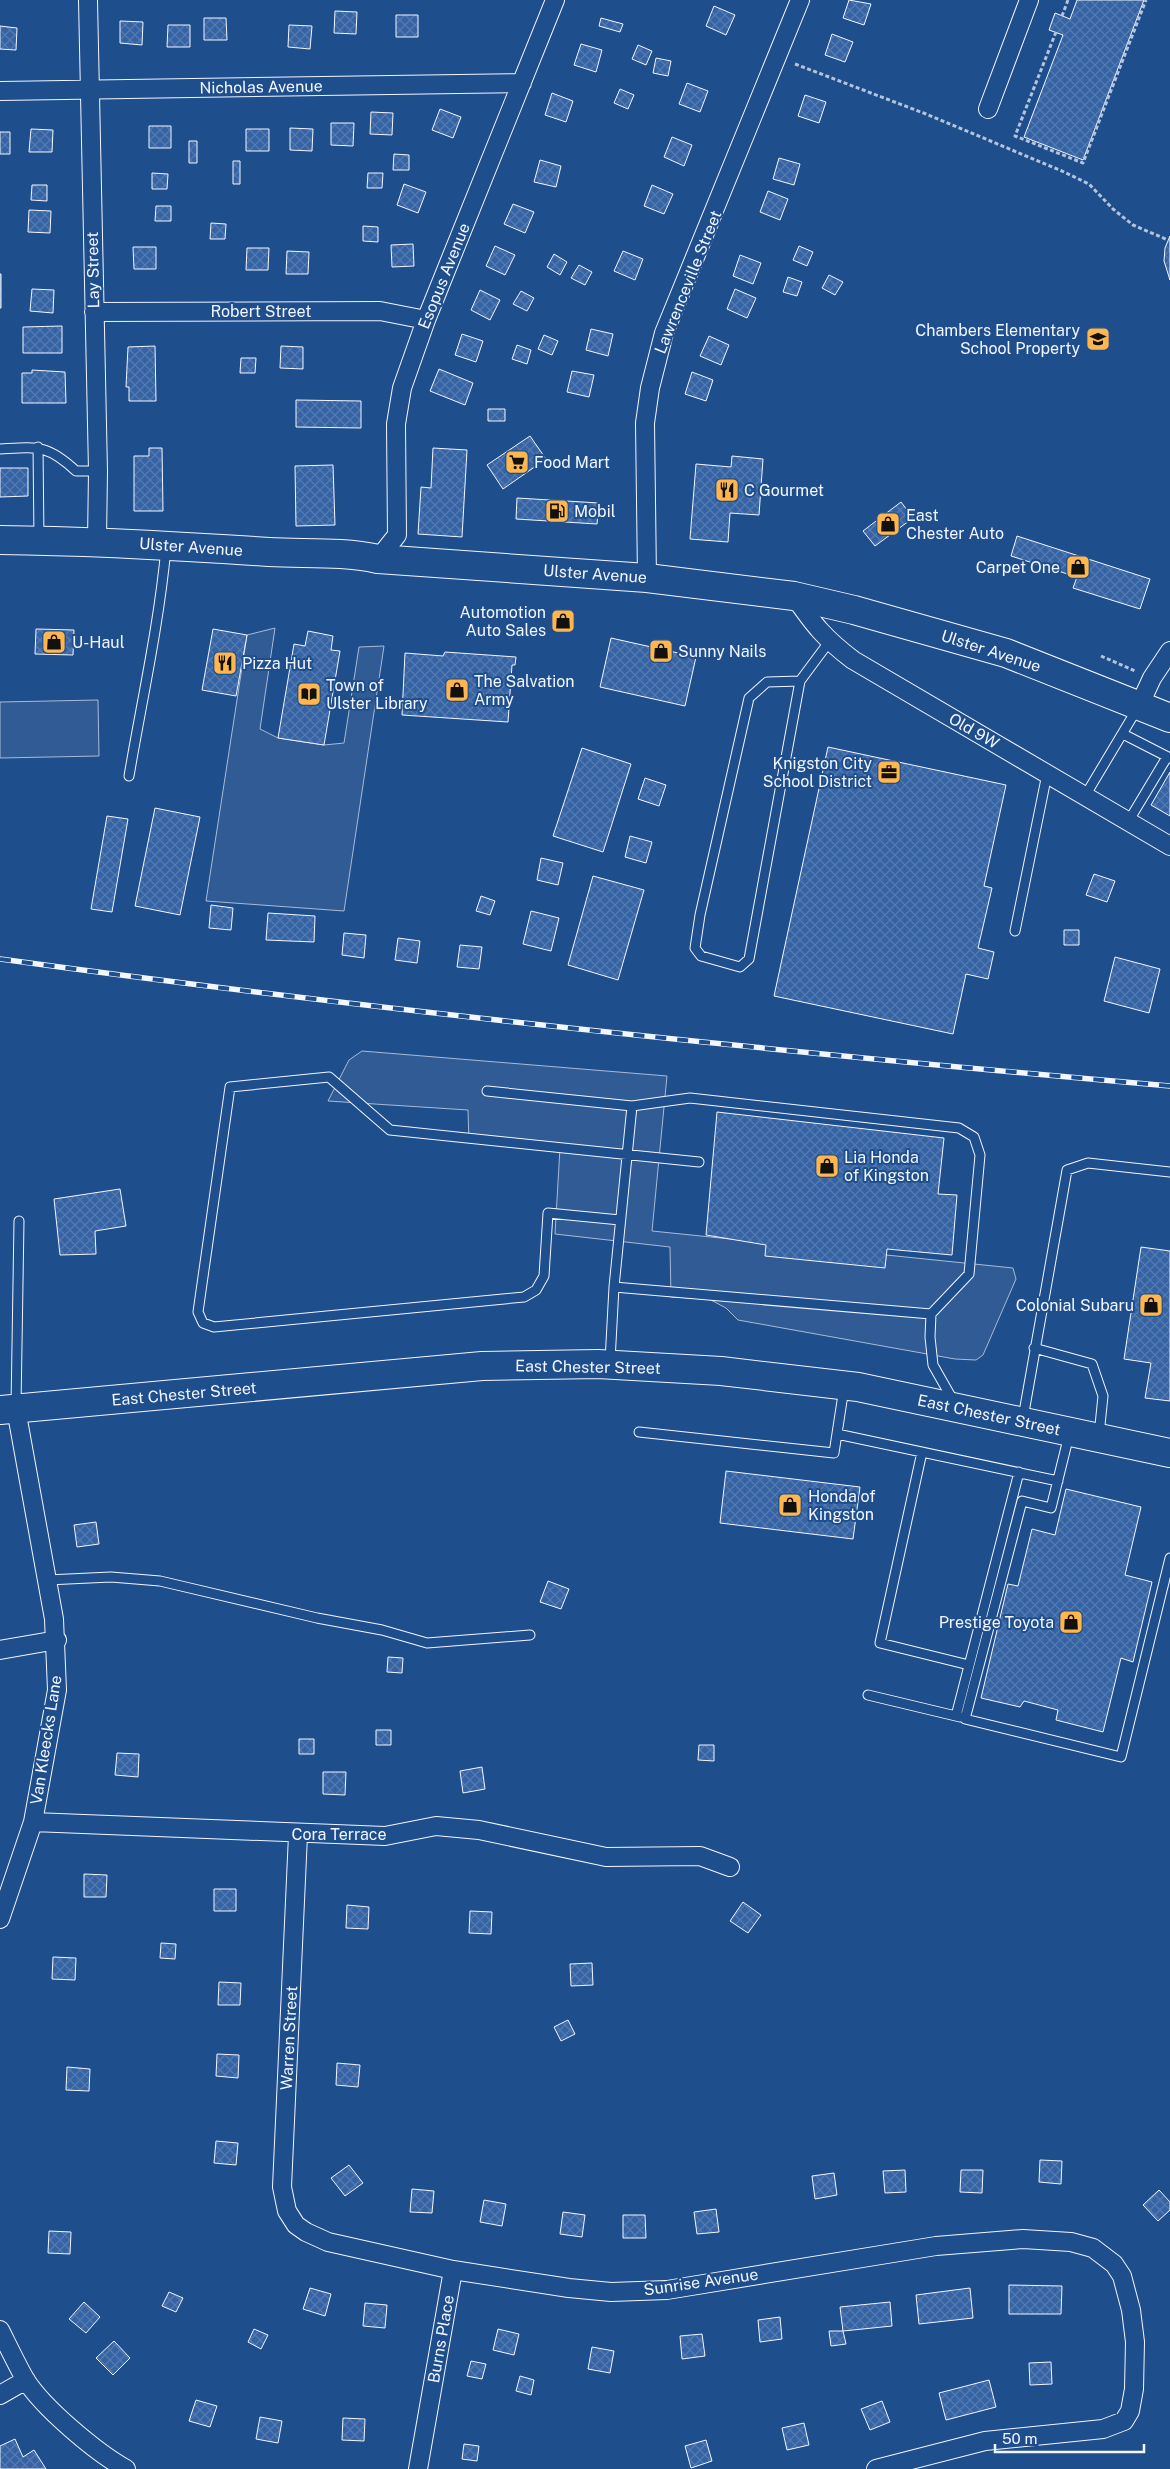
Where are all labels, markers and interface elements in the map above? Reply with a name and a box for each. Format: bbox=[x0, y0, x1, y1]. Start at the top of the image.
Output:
street label: Nicholas Avenue bbox=[199, 76, 323, 98]
street label: Lawrenceville Street bbox=[651, 208, 725, 356]
street label: Esopus Avenue bbox=[414, 220, 474, 332]
street label: Lay Street bbox=[83, 231, 103, 309]
street label: Robert Street bbox=[210, 302, 312, 321]
place label: Chambers Elementary School Property bbox=[915, 321, 1080, 358]
school or university icon: Chambers Elementary School Property bbox=[1085, 326, 1111, 352]
supermarket icon: Food Mart bbox=[504, 449, 530, 475]
place label: Food Mart bbox=[534, 453, 610, 472]
restaurant icon: C Gourmet bbox=[714, 477, 740, 503]
place label: C Gourmet bbox=[744, 481, 824, 500]
fuel station icon: Mobil bbox=[544, 498, 570, 524]
place label: Mobil bbox=[574, 502, 616, 521]
place label: East Chester Auto bbox=[906, 506, 1004, 543]
shop icon: East Chester Auto bbox=[875, 511, 901, 537]
street label: Ulster Avenue bbox=[139, 534, 243, 560]
shop icon: Carpet One bbox=[1065, 554, 1091, 580]
place label: Carpet One bbox=[976, 558, 1060, 577]
street label: Ulster Avenue bbox=[543, 561, 647, 587]
place label: Automotion Auto Sales bbox=[459, 603, 546, 640]
shop icon: Automotion Auto Sales bbox=[550, 608, 576, 634]
street label: Ulster Avenue bbox=[939, 626, 1043, 676]
shop icon: U-Haul bbox=[41, 629, 67, 655]
place label: U-Haul bbox=[72, 633, 125, 652]
shop icon: Sunny Nails bbox=[648, 638, 674, 664]
place label: Sunny Nails bbox=[678, 642, 766, 661]
restaurant icon: Pizza Hut bbox=[212, 650, 238, 676]
place label: Pizza Hut bbox=[242, 654, 312, 673]
place label: The Salvation Army bbox=[474, 672, 574, 709]
place label: Town of Ulster Library bbox=[326, 676, 428, 713]
shop icon: The Salvation Army bbox=[444, 677, 470, 703]
library icon: Town of Ulster Library bbox=[296, 681, 322, 707]
street label: Old 9W bbox=[946, 709, 1002, 753]
place label: Knigston City School District bbox=[763, 754, 872, 791]
office icon: Knigston City School District bbox=[876, 759, 902, 785]
place label: Lia Honda of Kingston bbox=[844, 1148, 929, 1185]
shop icon: Lia Honda of Kingston bbox=[814, 1153, 840, 1179]
shop icon: Colonial Subaru bbox=[1138, 1292, 1164, 1318]
place label: Colonial Subaru bbox=[1016, 1296, 1134, 1315]
street label: East Chester Street bbox=[515, 1356, 661, 1378]
street label: East Chester Street bbox=[111, 1378, 257, 1410]
street label: East Chester Street bbox=[916, 1391, 1062, 1439]
place label: Honda of Kingston bbox=[808, 1487, 876, 1524]
shop icon: Honda of Kingston bbox=[777, 1492, 803, 1518]
shop icon: Prestige Toyota bbox=[1058, 1609, 1084, 1635]
place label: Prestige Toyota bbox=[939, 1613, 1054, 1632]
street label: Van Kleecks Lane bbox=[26, 1674, 66, 1806]
street label: Cora Terrace bbox=[292, 1825, 386, 1844]
street label: Warren Street bbox=[277, 1985, 301, 2091]
street label: Sunrise Avenue bbox=[643, 2265, 759, 2299]
street label: Burns Place bbox=[424, 2294, 458, 2384]
scale bar bbox=[995, 2422, 1144, 2454]
text: 50 m bbox=[1002, 2430, 1037, 2447]

